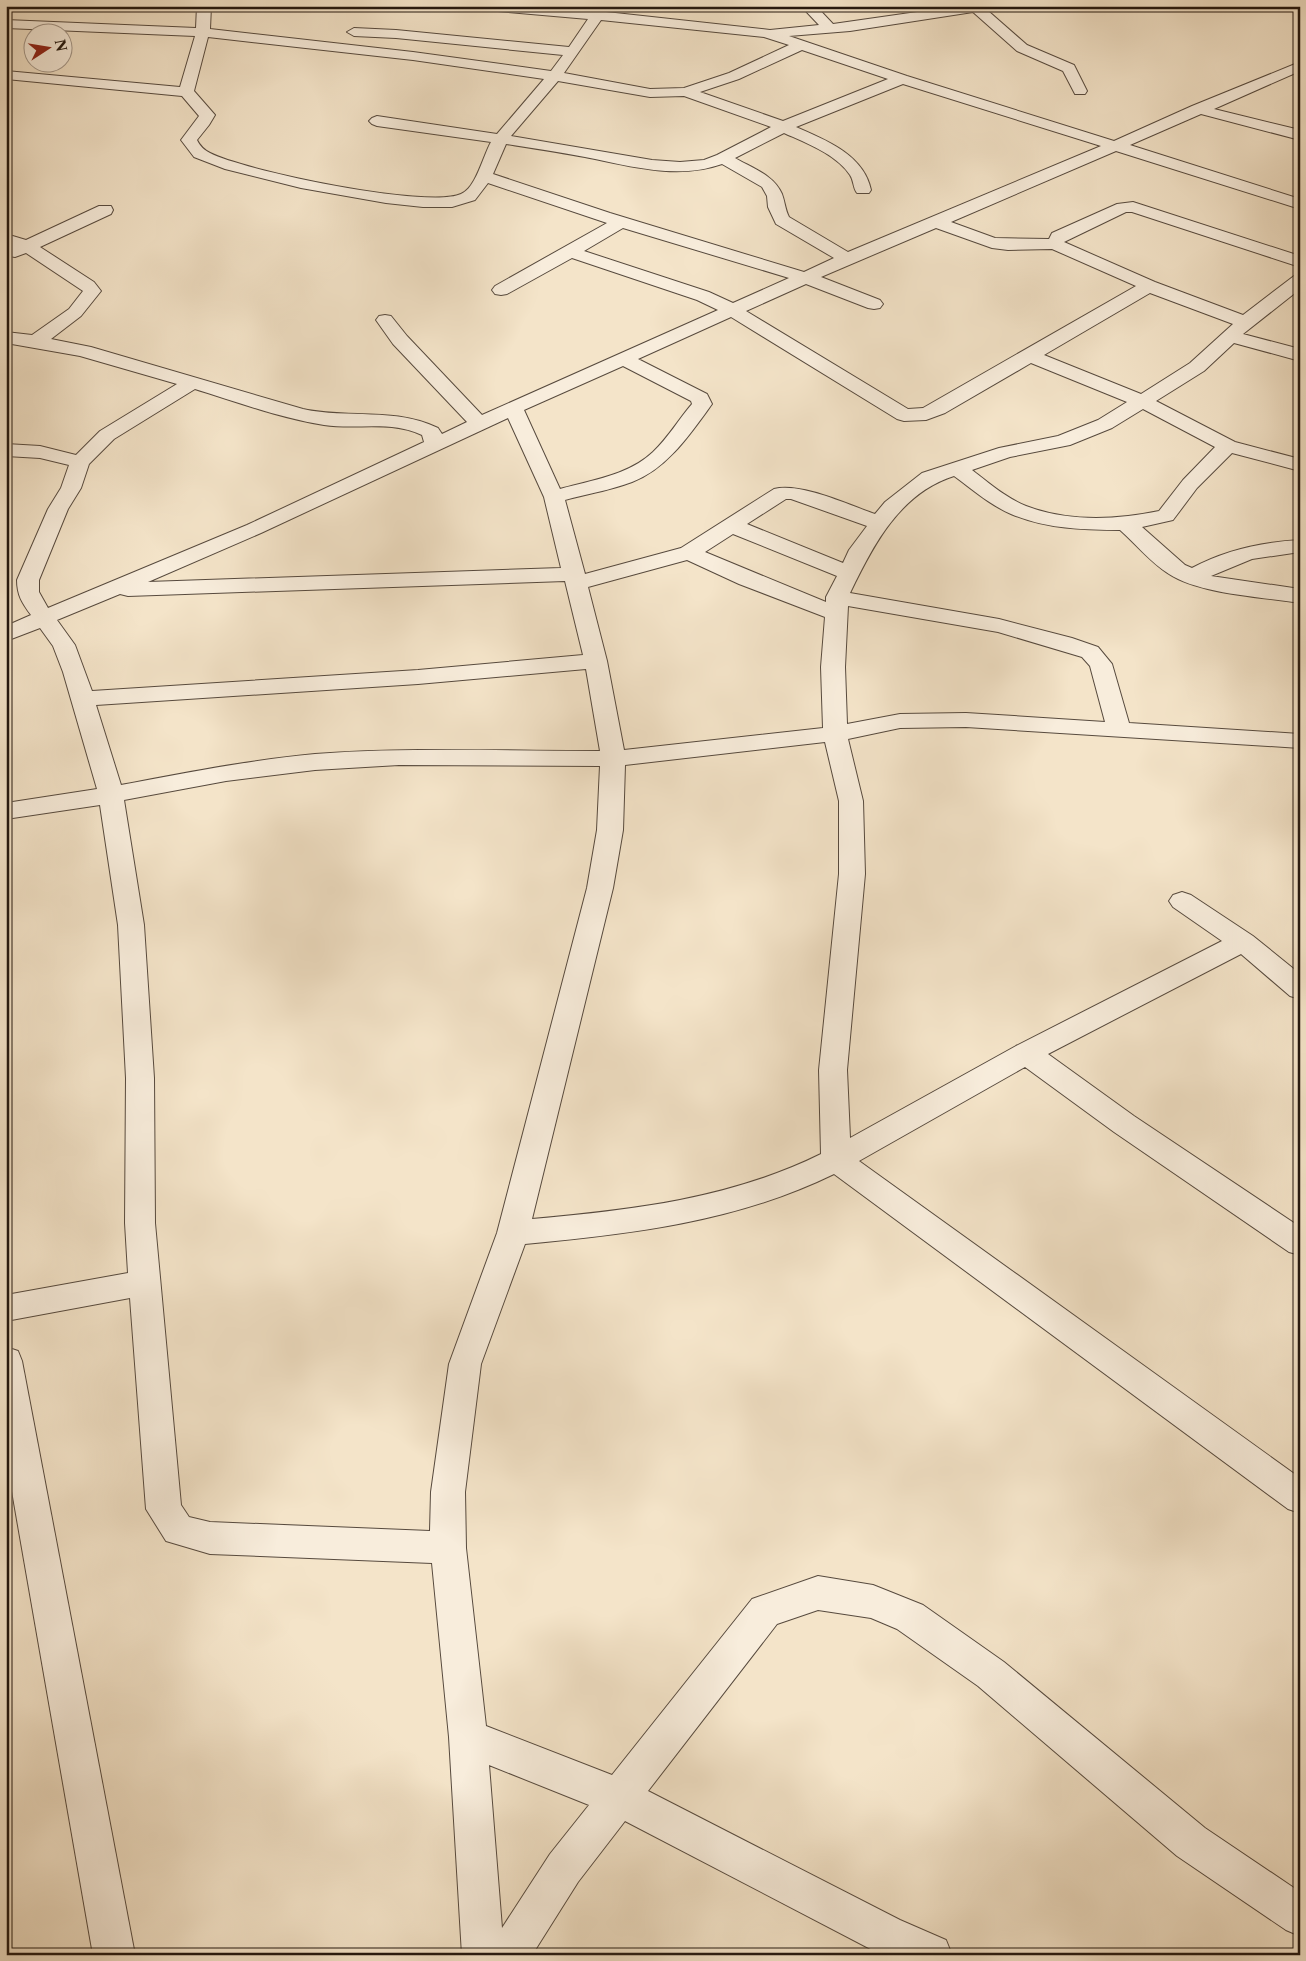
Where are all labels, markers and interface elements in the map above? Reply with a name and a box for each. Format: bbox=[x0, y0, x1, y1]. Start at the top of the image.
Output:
north arrow bbox=[22, 22, 72, 72]
text: N bbox=[51, 37, 71, 53]

